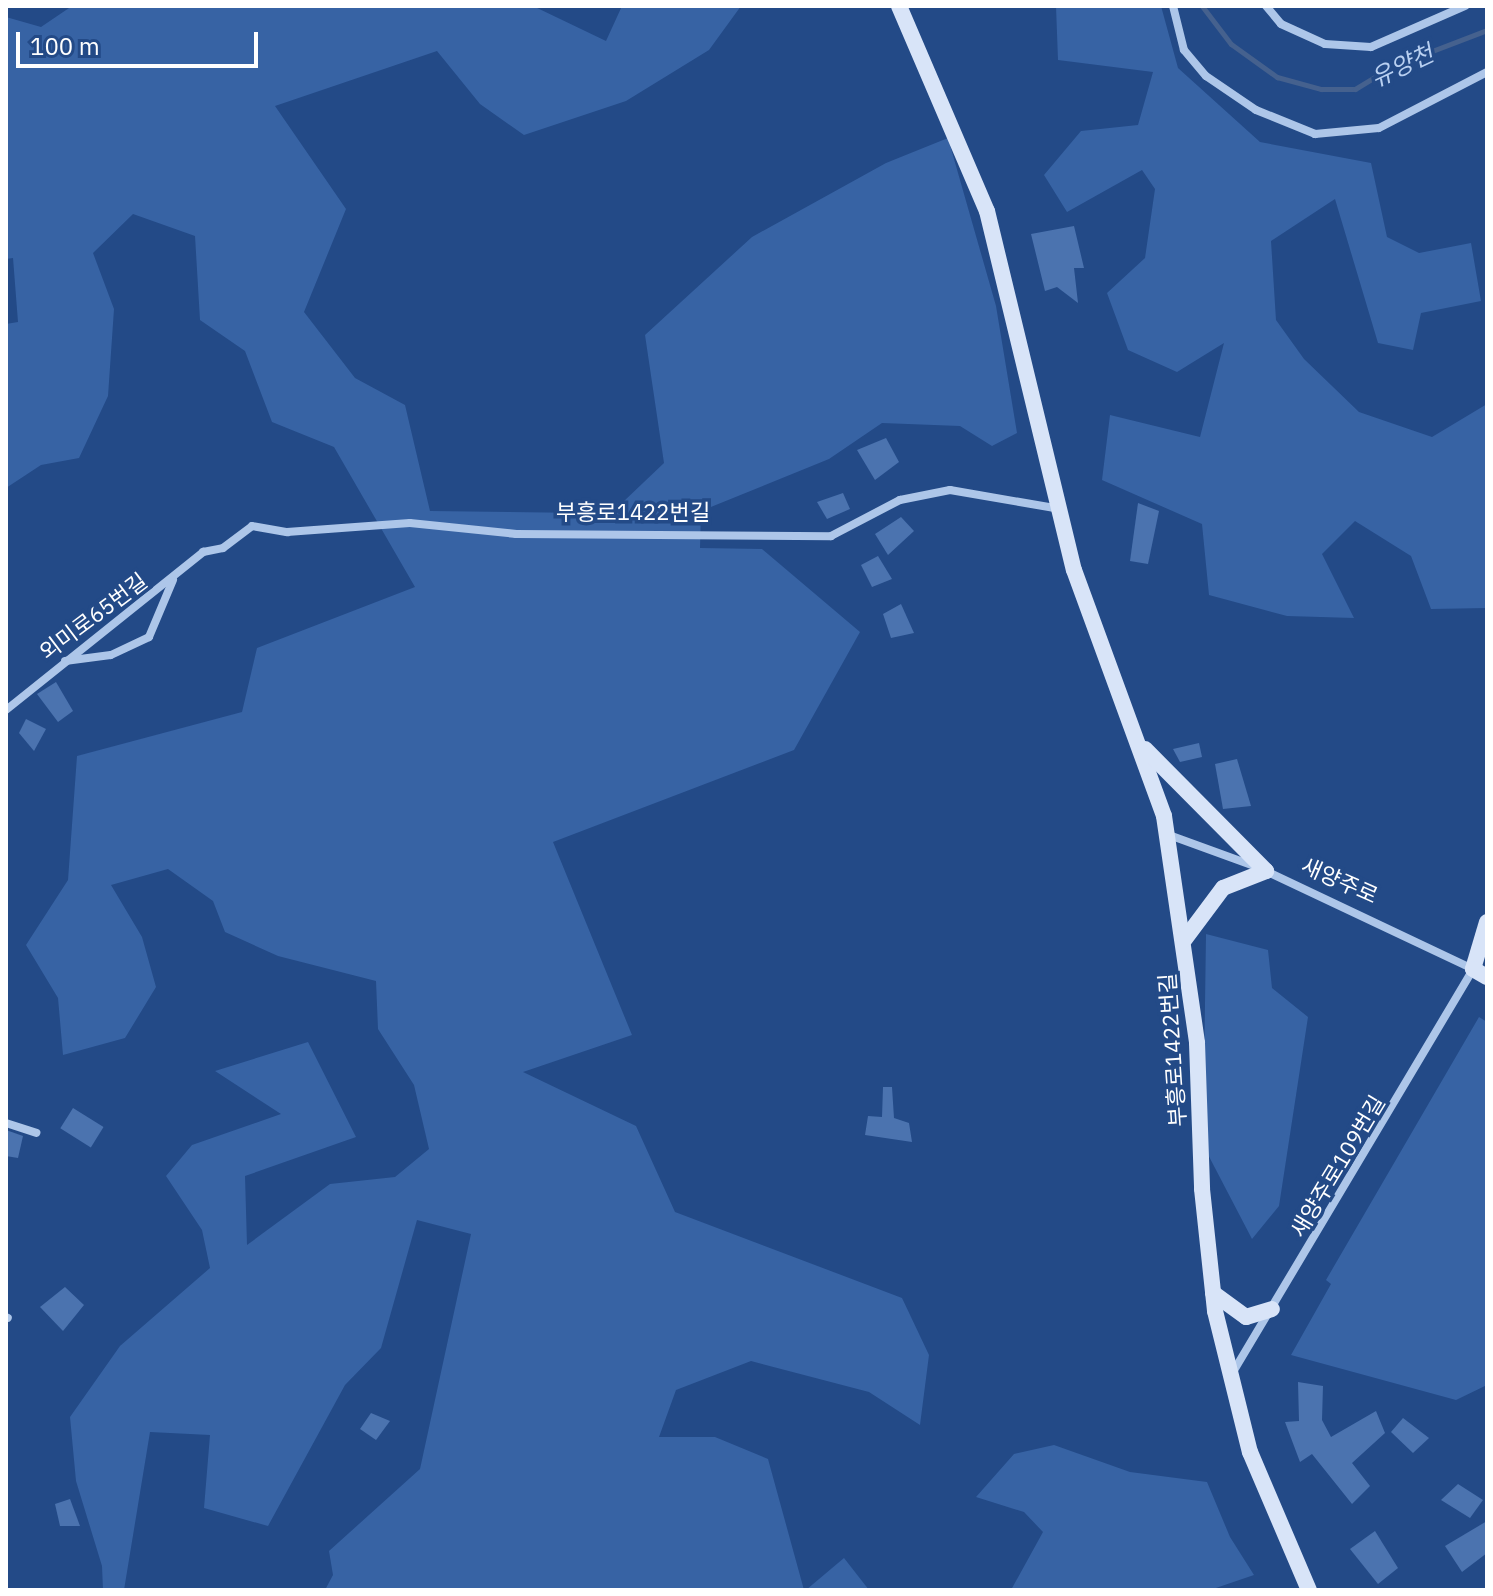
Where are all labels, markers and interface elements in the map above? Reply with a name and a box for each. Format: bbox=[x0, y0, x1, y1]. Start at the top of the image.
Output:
scale bar bbox=[20, 16, 262, 66]
text: 100 m bbox=[30, 30, 100, 62]
water label: 유양천 bbox=[1366, 39, 1438, 93]
street label: 부흥로1422번길 bbox=[556, 499, 710, 525]
street label: 외미로65번길 bbox=[34, 567, 152, 665]
street label: 새양주로 bbox=[1298, 851, 1382, 909]
street label: 부흥로1422번길 bbox=[1153, 972, 1191, 1128]
street label: 새양주로109번길 bbox=[1284, 1090, 1390, 1242]

